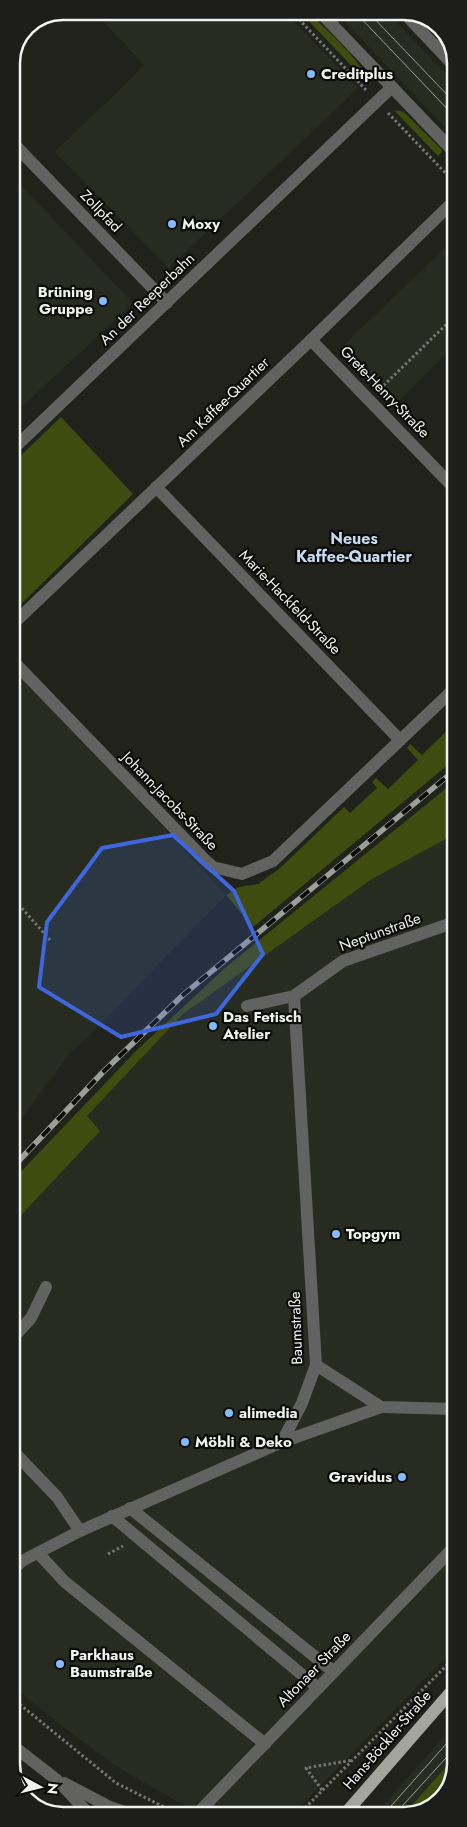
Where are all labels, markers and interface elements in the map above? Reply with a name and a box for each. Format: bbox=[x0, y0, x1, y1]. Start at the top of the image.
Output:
place label: Creditplus bbox=[321, 63, 393, 85]
marker: Creditplus bbox=[305, 68, 317, 80]
street label: Zollpfad bbox=[75, 185, 127, 237]
place label: Moxy bbox=[182, 213, 220, 235]
marker: Moxy bbox=[166, 218, 178, 230]
street label: An der Reeperbahn bbox=[94, 248, 200, 350]
place label: Brüning Gruppe bbox=[38, 281, 93, 320]
marker: Brüning Gruppe bbox=[97, 295, 109, 307]
street label: Grete-Henry-Straße bbox=[335, 341, 435, 443]
street label: Am Kaffee-Quartier bbox=[172, 351, 275, 452]
district label: Neues Kaffee-Quartier bbox=[296, 527, 412, 568]
street label: Marie-Hackfeld-Straße bbox=[234, 545, 346, 660]
street label: Johann-Jacobs-Straße bbox=[116, 745, 223, 856]
street label: Neptunstraße bbox=[336, 907, 424, 957]
place label: Das Fetisch Atelier bbox=[222, 1006, 302, 1045]
marker: Das Fetisch Atelier bbox=[207, 1020, 219, 1032]
place label: Topgym bbox=[346, 1223, 400, 1245]
marker: Topgym bbox=[330, 1228, 342, 1240]
street label: Baumstraße bbox=[284, 1291, 308, 1365]
place label: alimedia bbox=[239, 1402, 298, 1424]
marker: alimedia bbox=[223, 1407, 235, 1419]
place label: Möbli & Deko bbox=[195, 1431, 292, 1453]
marker: Möbli & Deko bbox=[179, 1436, 191, 1448]
place label: Gravidus bbox=[329, 1466, 392, 1488]
marker: Gravidus bbox=[396, 1471, 408, 1483]
street label: Altonaer Straße bbox=[272, 1626, 356, 1712]
place label: Parkhaus Baumstraße bbox=[70, 1644, 153, 1683]
marker: Parkhaus Baumstraße bbox=[54, 1658, 66, 1670]
street label: Hans-Böckler-Straße bbox=[338, 1685, 437, 1794]
north arrow bbox=[15, 1762, 65, 1812]
text: N bbox=[42, 1782, 64, 1795]

